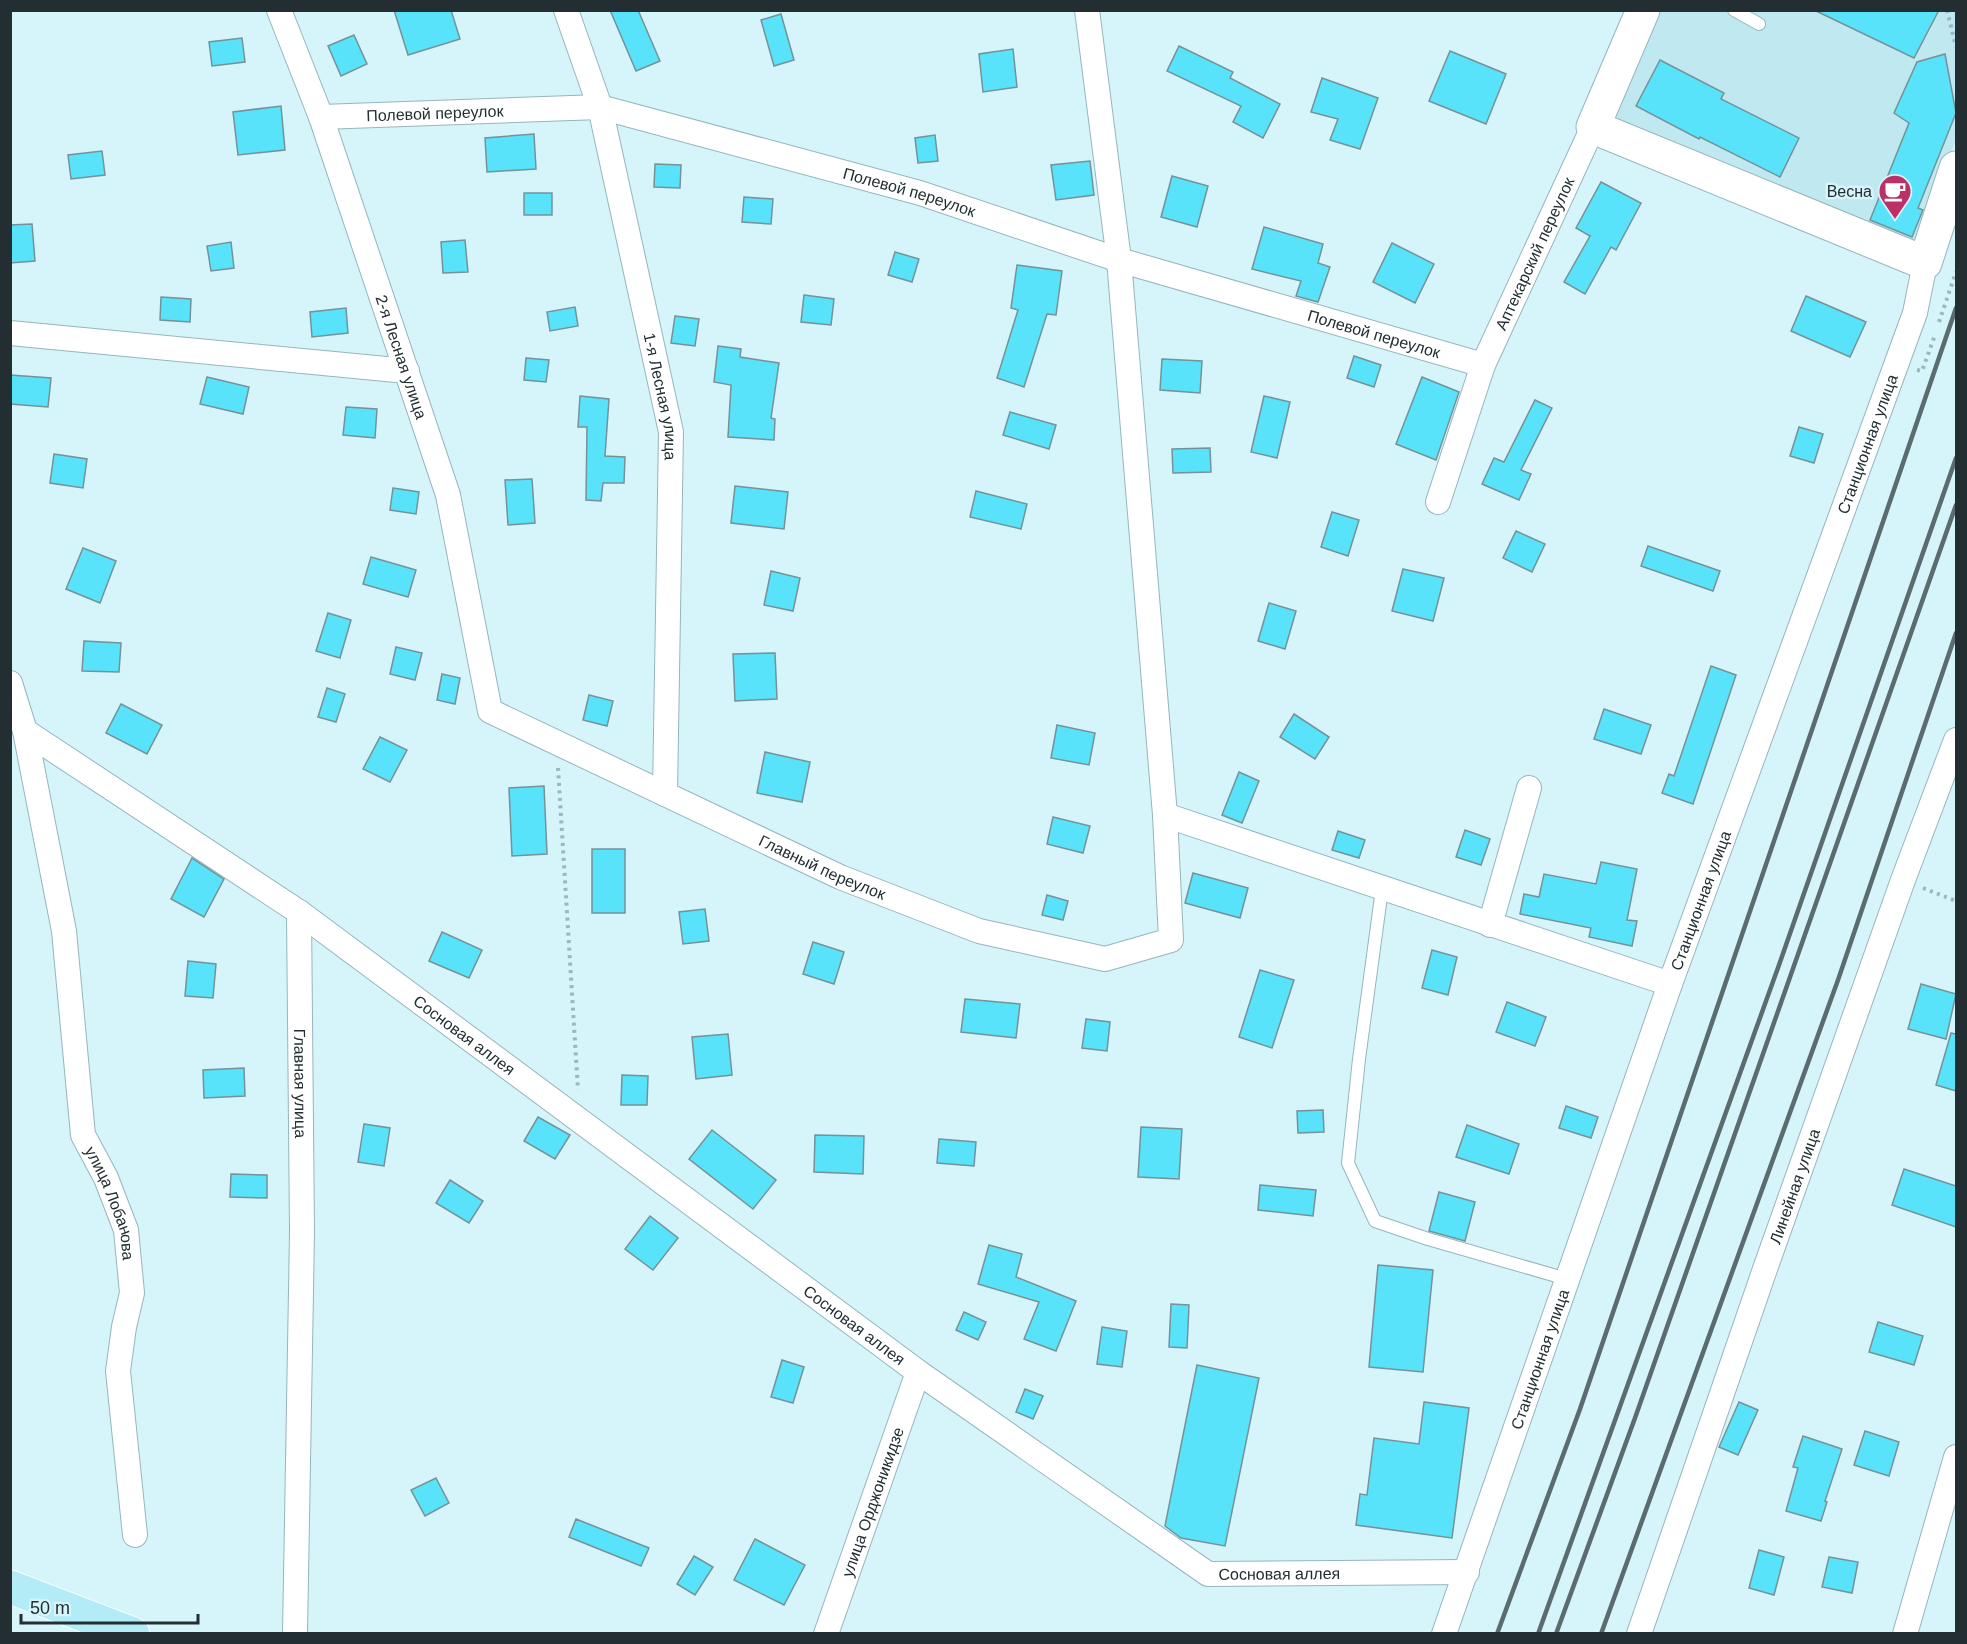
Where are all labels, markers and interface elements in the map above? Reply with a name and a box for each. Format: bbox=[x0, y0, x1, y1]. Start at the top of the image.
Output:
street label: Полевой переулок bbox=[366, 102, 505, 124]
street label: Полевой переулок bbox=[841, 165, 979, 220]
cafe icon: Весна bbox=[1877, 173, 1913, 220]
street label: Аптекарский переулок bbox=[1492, 174, 1578, 333]
place label: Весна bbox=[1827, 183, 1872, 200]
street label: 2-я Лесная улица bbox=[372, 293, 430, 421]
street label: Полевой переулок bbox=[1306, 307, 1443, 362]
street label: 1-я Лесная улица bbox=[641, 331, 679, 461]
street label: Станционная улица bbox=[1834, 372, 1901, 516]
street label: Станционная улица bbox=[1668, 829, 1734, 973]
street label: Главный переулок bbox=[756, 832, 889, 903]
street label: Сосновая аллея bbox=[410, 992, 518, 1078]
street label: Главная улица bbox=[291, 1029, 309, 1138]
street label: Линейная улица bbox=[1767, 1126, 1823, 1246]
street label: улица Лобанова bbox=[82, 1144, 137, 1261]
street label: Сосновая аллея bbox=[800, 1282, 908, 1368]
street label: Станционная улица bbox=[1508, 1287, 1572, 1432]
street label: улица Орджоникидзе bbox=[839, 1425, 907, 1579]
street label: Сосновая аллея bbox=[1218, 1565, 1340, 1583]
scale bar bbox=[21, 1587, 198, 1625]
text: 50 m bbox=[30, 1598, 70, 1618]

